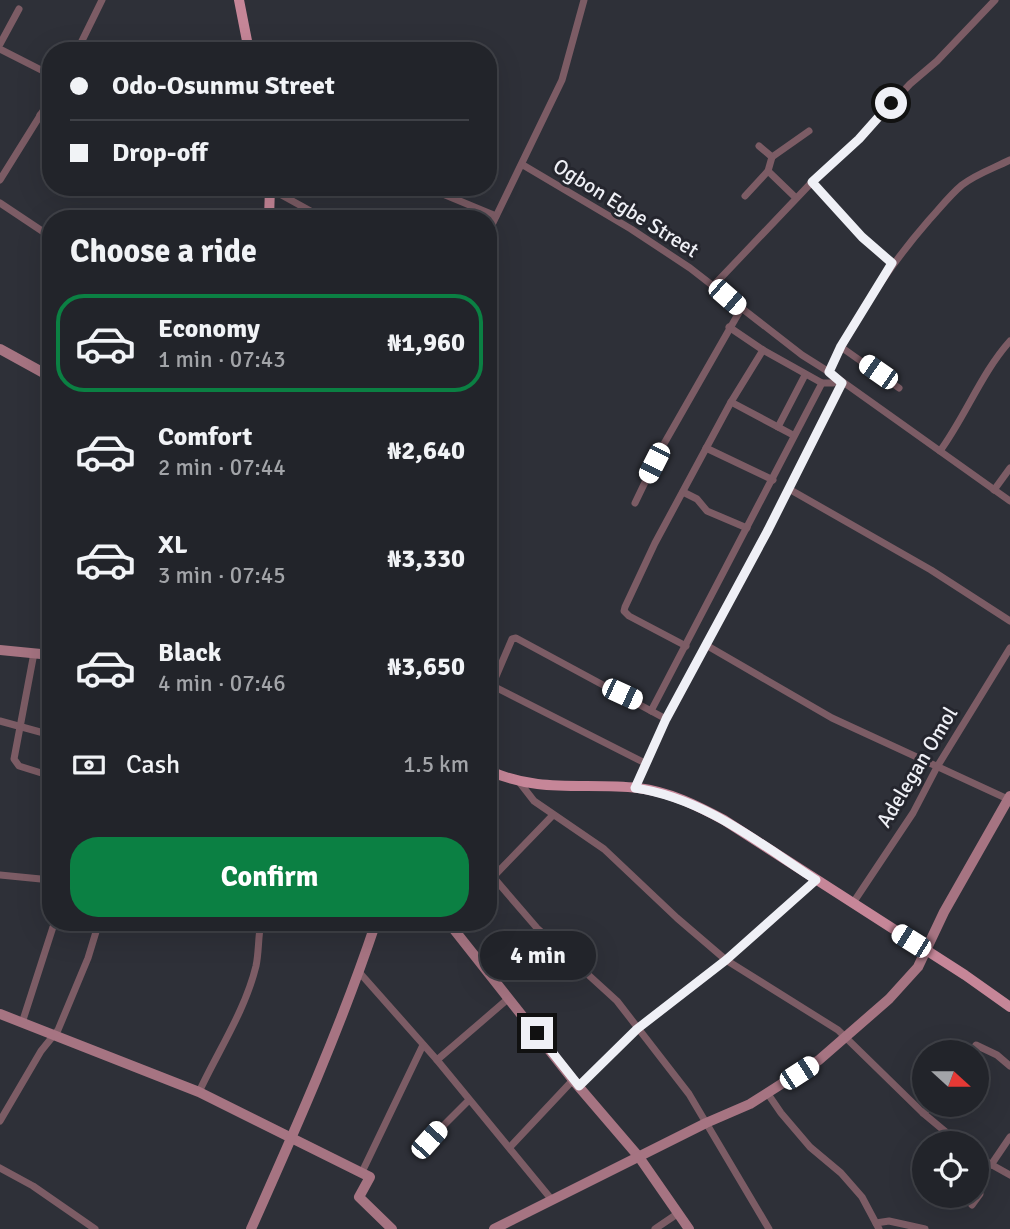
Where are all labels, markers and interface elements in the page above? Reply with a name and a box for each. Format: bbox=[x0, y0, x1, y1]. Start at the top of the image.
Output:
text: Odo-Osunmu Street bbox=[112, 70, 335, 102]
route start bbox=[875, 87, 907, 119]
text: Drop-off bbox=[112, 137, 208, 169]
street label: Ogbon Egbe Street bbox=[548, 153, 704, 263]
text: Choose a ride bbox=[70, 232, 257, 271]
car bbox=[705, 275, 750, 319]
icon: car bbox=[74, 312, 137, 375]
text: Economy bbox=[158, 313, 260, 345]
text: ₦1,960 bbox=[387, 327, 465, 359]
text: 1 min · 07:43 bbox=[158, 345, 286, 374]
car bbox=[855, 351, 902, 393]
icon: car bbox=[74, 420, 137, 483]
text: Comfort bbox=[158, 421, 252, 453]
text: ₦2,640 bbox=[387, 435, 465, 467]
car bbox=[636, 440, 673, 486]
text: 2 min · 07:44 bbox=[158, 453, 286, 482]
icon: car bbox=[74, 528, 137, 591]
text: XL bbox=[158, 529, 188, 561]
text: ₦3,330 bbox=[387, 543, 465, 575]
text: 3 min · 07:45 bbox=[158, 561, 286, 590]
icon: car bbox=[74, 636, 137, 699]
text: Black bbox=[158, 637, 221, 669]
text: ₦3,650 bbox=[387, 651, 465, 683]
text: 4 min · 07:46 bbox=[158, 669, 286, 698]
car bbox=[599, 676, 646, 712]
street label: Adelegan Omol bbox=[871, 702, 963, 832]
icon: cash bbox=[70, 746, 108, 784]
text: Cash bbox=[126, 749, 180, 781]
text: 1.5 km bbox=[403, 750, 469, 779]
button: Confirm bbox=[70, 837, 469, 917]
car bbox=[888, 921, 935, 961]
callout: 4 min bbox=[479, 932, 595, 981]
text: 4 min bbox=[510, 941, 566, 970]
route end bbox=[521, 1017, 553, 1049]
north arrow bbox=[912, 1040, 989, 1116]
map controls bbox=[912, 1040, 989, 1208]
car bbox=[776, 1053, 823, 1093]
car bbox=[408, 1117, 451, 1163]
button: locate bbox=[912, 1131, 989, 1208]

